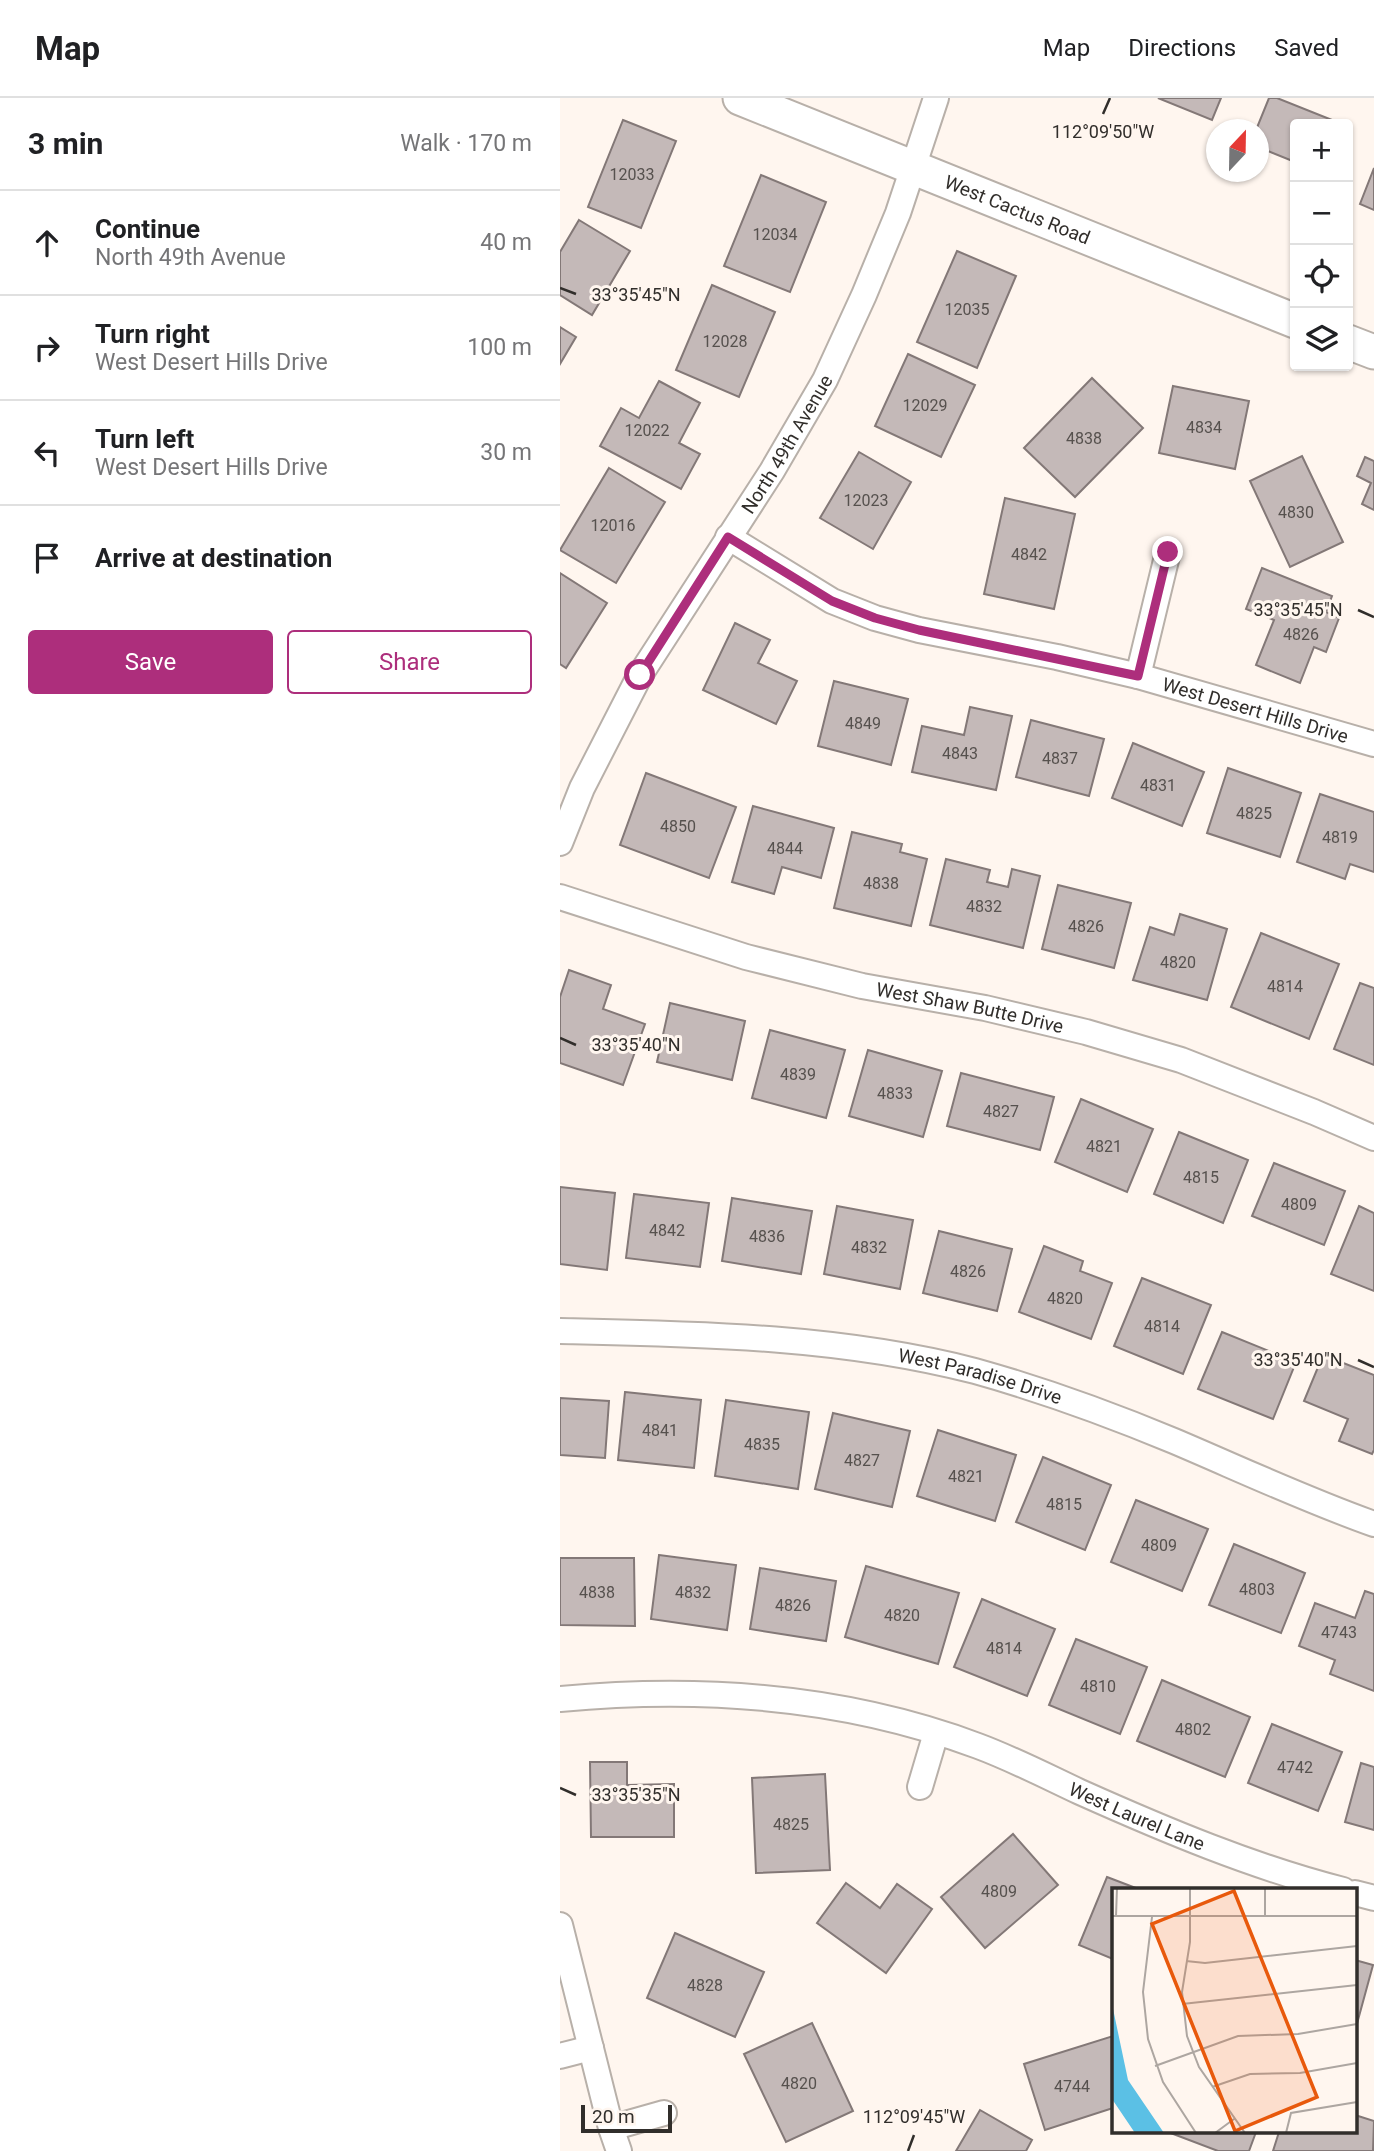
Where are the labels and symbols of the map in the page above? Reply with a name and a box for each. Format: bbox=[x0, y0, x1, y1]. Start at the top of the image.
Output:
north arrow bbox=[1206, 119, 1269, 182]
text: 112°09'50"W bbox=[1052, 121, 1154, 142]
house number: 12033 bbox=[610, 165, 654, 184]
street label: West Cactus Road bbox=[941, 170, 1094, 249]
house number: 12034 bbox=[753, 225, 797, 244]
text: 33°35'45"N bbox=[591, 284, 681, 305]
house number: 12035 bbox=[945, 300, 989, 319]
house number: 12028 bbox=[703, 332, 747, 351]
street label: North 49th Avenue bbox=[736, 371, 837, 518]
house number: 12029 bbox=[903, 396, 947, 415]
house number: 4834 bbox=[1186, 418, 1222, 437]
house number: 12022 bbox=[625, 421, 669, 440]
house number: 4838 bbox=[1066, 429, 1102, 448]
house number: 12023 bbox=[844, 491, 888, 510]
house number: 4830 bbox=[1278, 503, 1314, 522]
house number: 12016 bbox=[591, 516, 635, 535]
route end bbox=[1152, 536, 1183, 567]
house number: 4842 bbox=[1011, 545, 1047, 564]
text: 33°35'45"N bbox=[1253, 599, 1343, 620]
house number: 4826 bbox=[1283, 625, 1319, 644]
route start bbox=[624, 659, 655, 690]
street label: West Desert Hills Drive bbox=[1160, 672, 1351, 748]
house number: 4849 bbox=[845, 714, 881, 733]
house number: 4843 bbox=[942, 744, 978, 763]
house number: 4837 bbox=[1042, 749, 1078, 768]
house number: 4831 bbox=[1140, 776, 1176, 795]
house number: 4825 bbox=[1236, 804, 1272, 823]
house number: 4850 bbox=[660, 817, 696, 836]
house number: 4819 bbox=[1322, 828, 1358, 847]
house number: 4844 bbox=[767, 839, 803, 858]
house number: 4838 bbox=[863, 874, 899, 893]
house number: 4832 bbox=[966, 897, 1002, 916]
house number: 4826 bbox=[1068, 917, 1104, 936]
house number: 4820 bbox=[1160, 953, 1196, 972]
street label: West Shaw Butte Drive bbox=[874, 977, 1066, 1038]
house number: 4814 bbox=[1267, 977, 1303, 996]
text: 33°35'40"N bbox=[591, 1034, 681, 1055]
house number: 4839 bbox=[780, 1065, 816, 1084]
house number: 4833 bbox=[877, 1084, 913, 1103]
house number: 4827 bbox=[983, 1102, 1019, 1121]
house number: 4821 bbox=[1086, 1137, 1122, 1156]
house number: 4815 bbox=[1183, 1168, 1219, 1187]
house number: 4809 bbox=[1281, 1195, 1317, 1214]
house number: 4842 bbox=[649, 1221, 685, 1240]
house number: 4836 bbox=[749, 1227, 785, 1246]
house number: 4832 bbox=[851, 1238, 887, 1257]
house number: 4826 bbox=[950, 1262, 986, 1281]
house number: 4820 bbox=[1047, 1289, 1083, 1308]
house number: 4814 bbox=[1144, 1317, 1180, 1336]
street label: West Paradise Drive bbox=[896, 1343, 1065, 1409]
text: 33°35'40"N bbox=[1253, 1349, 1343, 1370]
house number: 4841 bbox=[642, 1421, 678, 1440]
house number: 4835 bbox=[744, 1435, 780, 1454]
house number: 4827 bbox=[844, 1451, 880, 1470]
house number: 4821 bbox=[948, 1467, 984, 1486]
house number: 4815 bbox=[1046, 1495, 1082, 1514]
house number: 4809 bbox=[1141, 1536, 1177, 1555]
house number: 4803 bbox=[1239, 1580, 1275, 1599]
house number: 4838 bbox=[579, 1583, 615, 1602]
house number: 4832 bbox=[675, 1583, 711, 1602]
house number: 4826 bbox=[775, 1596, 811, 1615]
house number: 4820 bbox=[884, 1606, 920, 1625]
house number: 4743 bbox=[1321, 1623, 1357, 1642]
house number: 4814 bbox=[986, 1639, 1022, 1658]
house number: 4810 bbox=[1080, 1677, 1116, 1696]
house number: 4802 bbox=[1175, 1720, 1211, 1739]
house number: 4742 bbox=[1277, 1758, 1313, 1777]
street label: West Laurel Lane bbox=[1065, 1777, 1208, 1855]
text: 33°35'35"N bbox=[591, 1784, 681, 1805]
house number: 4825 bbox=[773, 1815, 809, 1834]
house number: 4809 bbox=[981, 1882, 1017, 1901]
inset map bbox=[1112, 1888, 1356, 2134]
house number: 4828 bbox=[687, 1976, 723, 1995]
house number: 4820 bbox=[781, 2074, 817, 2093]
house number: 4744 bbox=[1054, 2077, 1090, 2096]
scale bar bbox=[581, 2102, 672, 2134]
text: 112°09'45"W bbox=[863, 2106, 965, 2127]

